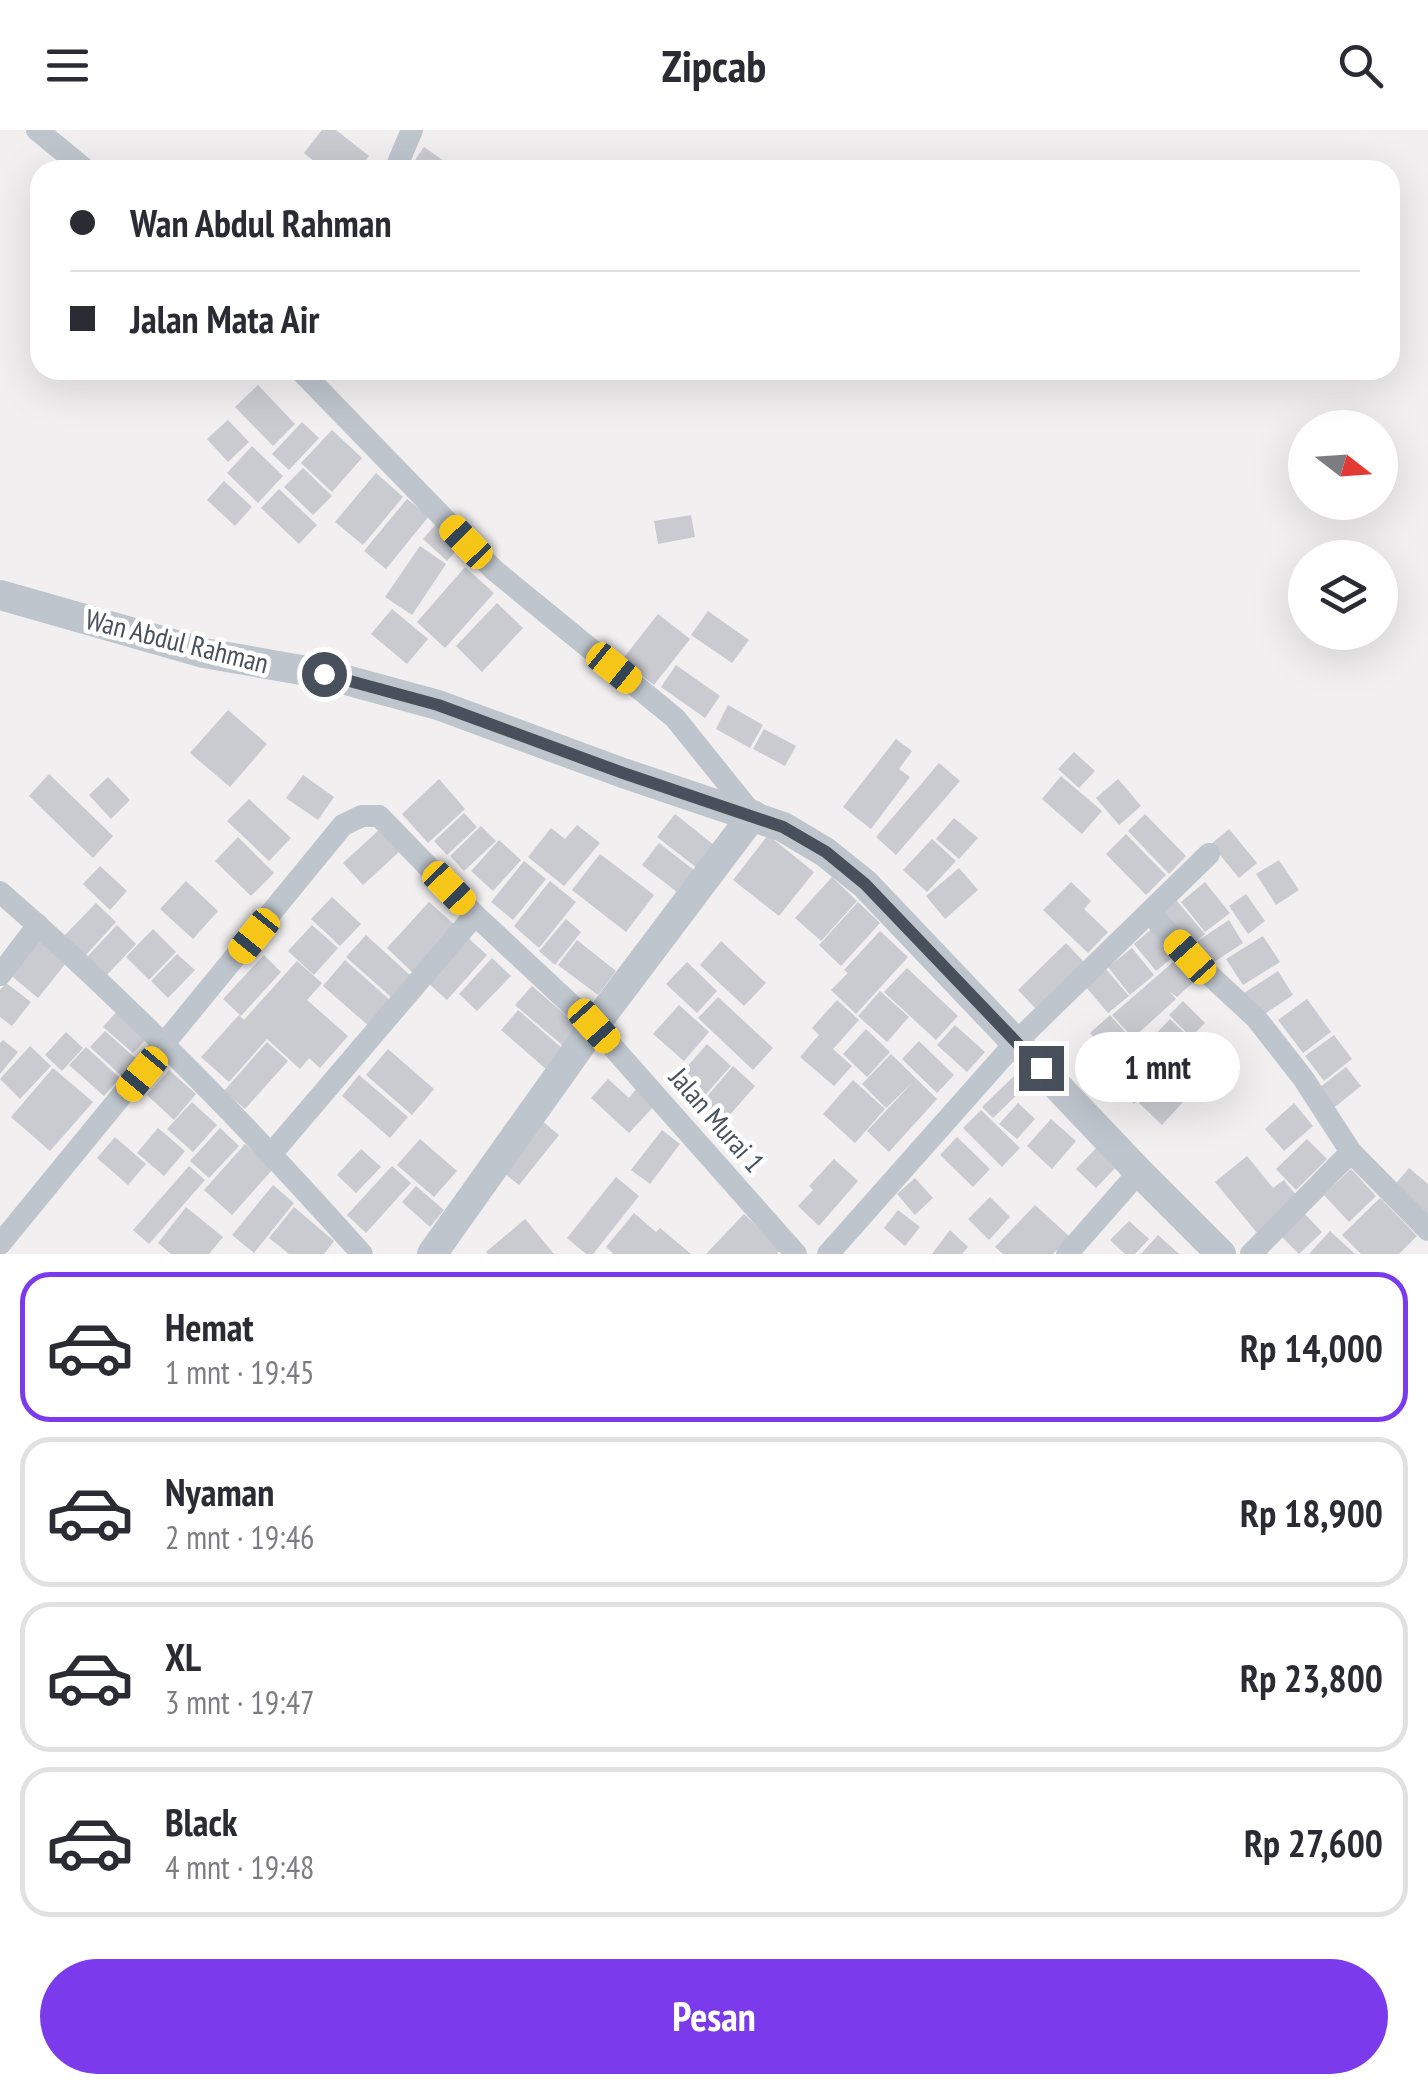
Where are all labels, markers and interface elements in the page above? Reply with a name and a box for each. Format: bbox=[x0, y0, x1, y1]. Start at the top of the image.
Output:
text: Zipcab bbox=[662, 36, 766, 94]
icon: menu bbox=[40, 38, 95, 93]
icon: search bbox=[1333, 38, 1388, 93]
text: Wan Abdul Rahman bbox=[130, 198, 392, 247]
text: Jalan Mata Air bbox=[130, 294, 319, 343]
north arrow bbox=[1288, 410, 1398, 520]
map controls bbox=[1288, 410, 1398, 650]
car bbox=[434, 510, 498, 574]
button: layers bbox=[1288, 540, 1398, 650]
street label: Wan Abdul Rahman bbox=[82, 600, 272, 681]
car bbox=[581, 637, 647, 699]
route start bbox=[302, 652, 347, 697]
car bbox=[417, 856, 481, 920]
car bbox=[223, 903, 285, 969]
car bbox=[1159, 925, 1221, 989]
car bbox=[563, 994, 625, 1058]
callout: 1 mnt bbox=[1076, 1033, 1241, 1103]
car bbox=[111, 1041, 173, 1107]
route end bbox=[1019, 1046, 1064, 1091]
text: 1 mnt bbox=[1124, 1046, 1191, 1088]
street label: Jalan Murai 1 bbox=[661, 1059, 773, 1180]
icon: car bbox=[45, 1302, 135, 1392]
text: Hemat bbox=[165, 1302, 253, 1351]
text: Rp 14,000 bbox=[1240, 1323, 1383, 1372]
text: 1 mnt · 19:45 bbox=[165, 1351, 314, 1393]
icon: car bbox=[45, 1467, 135, 1557]
text: Nyaman bbox=[165, 1467, 274, 1516]
text: Rp 18,900 bbox=[1240, 1488, 1383, 1537]
text: 2 mnt · 19:46 bbox=[165, 1516, 314, 1558]
icon: car bbox=[45, 1632, 135, 1722]
text: XL bbox=[165, 1632, 201, 1681]
text: Rp 23,800 bbox=[1240, 1653, 1383, 1702]
text: 3 mnt · 19:47 bbox=[165, 1681, 314, 1723]
icon: car bbox=[45, 1797, 135, 1887]
text: Black bbox=[165, 1797, 238, 1846]
text: Rp 27,600 bbox=[1244, 1818, 1383, 1867]
text: 4 mnt · 19:48 bbox=[165, 1846, 314, 1888]
button: Pesan bbox=[40, 1959, 1388, 2074]

